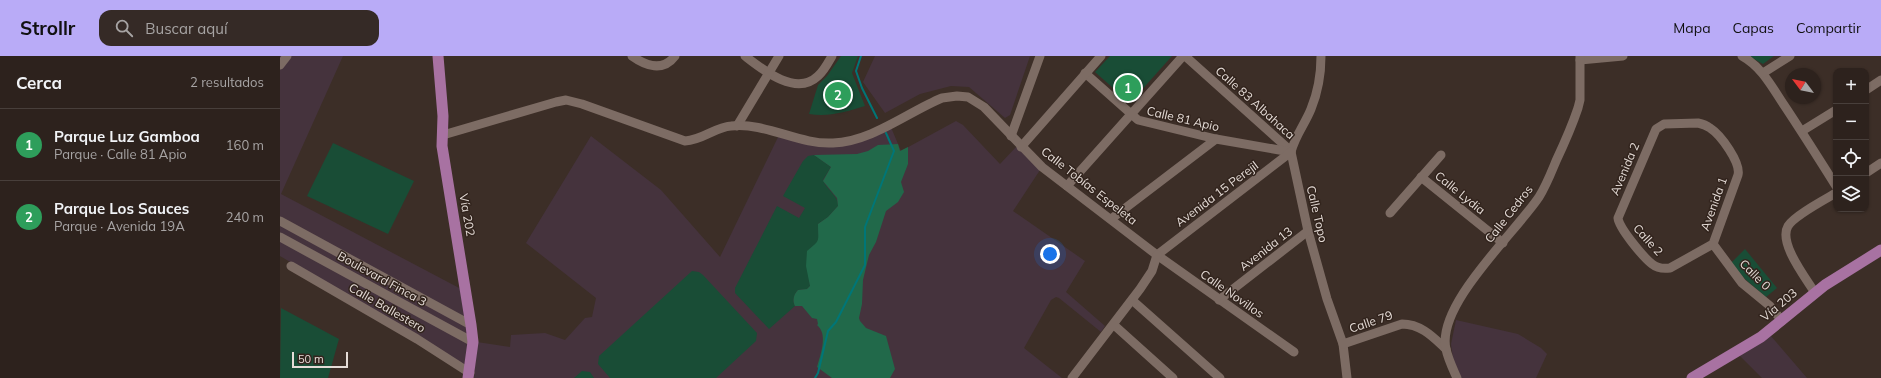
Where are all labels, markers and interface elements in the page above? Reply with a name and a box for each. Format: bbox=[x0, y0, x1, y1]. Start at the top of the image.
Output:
search box bbox=[99, 10, 379, 46]
text: Strollr bbox=[20, 16, 75, 40]
icon: search bbox=[113, 17, 135, 39]
text: Buscar aquí bbox=[145, 19, 228, 38]
text: Mapa bbox=[1673, 19, 1711, 37]
text: Capas bbox=[1733, 19, 1774, 37]
text: Compartir bbox=[1796, 19, 1861, 37]
street label: Calle 83 Albahaca bbox=[1213, 63, 1298, 142]
north arrow bbox=[1785, 68, 1821, 104]
map controls bbox=[1833, 68, 1869, 212]
button: + bbox=[1833, 68, 1869, 104]
text: Cerca bbox=[16, 72, 62, 93]
pin: 1 bbox=[1115, 73, 1141, 103]
text: 2 resultados bbox=[190, 74, 264, 90]
pin: 2 bbox=[825, 80, 851, 110]
street label: Calle 81 Apio bbox=[1145, 103, 1221, 134]
button: − bbox=[1833, 104, 1869, 140]
text: Parque Luz Gamboa bbox=[54, 127, 200, 146]
text: 1 bbox=[25, 137, 33, 153]
text: 160 m bbox=[226, 137, 264, 153]
street label: Avenida 2 bbox=[1607, 140, 1642, 197]
button: locate bbox=[1833, 140, 1869, 176]
street label: Calle Tobías Espeleta bbox=[1038, 144, 1140, 228]
text: Parque · Calle 81 Apio bbox=[54, 146, 187, 162]
street label: Avenida 15 Perejil bbox=[1172, 158, 1261, 230]
street label: Calle Lydia bbox=[1432, 168, 1488, 217]
street label: Avenida 1 bbox=[1697, 175, 1730, 233]
button: layers bbox=[1833, 176, 1869, 212]
street label: Calle Cedros bbox=[1481, 182, 1536, 246]
street label: Calle Topo bbox=[1304, 184, 1331, 244]
street label: Vía 202 bbox=[456, 192, 479, 237]
text: Parque Los Sauces bbox=[54, 199, 189, 218]
text: 2 bbox=[25, 209, 33, 225]
text: 240 m bbox=[226, 209, 264, 225]
text: Parque · Avenida 19A bbox=[54, 218, 185, 234]
street label: Calle 2 bbox=[1630, 221, 1667, 259]
street label: Avenida 13 bbox=[1236, 223, 1295, 274]
your location bbox=[1040, 244, 1060, 264]
street label: Boulevard Finca 3 bbox=[335, 248, 429, 309]
street label: Calle 0 bbox=[1737, 256, 1774, 293]
street label: Calle Novillos bbox=[1198, 266, 1267, 321]
street label: Calle Ballestero bbox=[346, 280, 428, 336]
street label: Vía 203 bbox=[1757, 285, 1800, 324]
street label: Calle 79 bbox=[1347, 307, 1395, 336]
scale bar bbox=[292, 350, 348, 369]
text: 50 m bbox=[298, 352, 324, 366]

